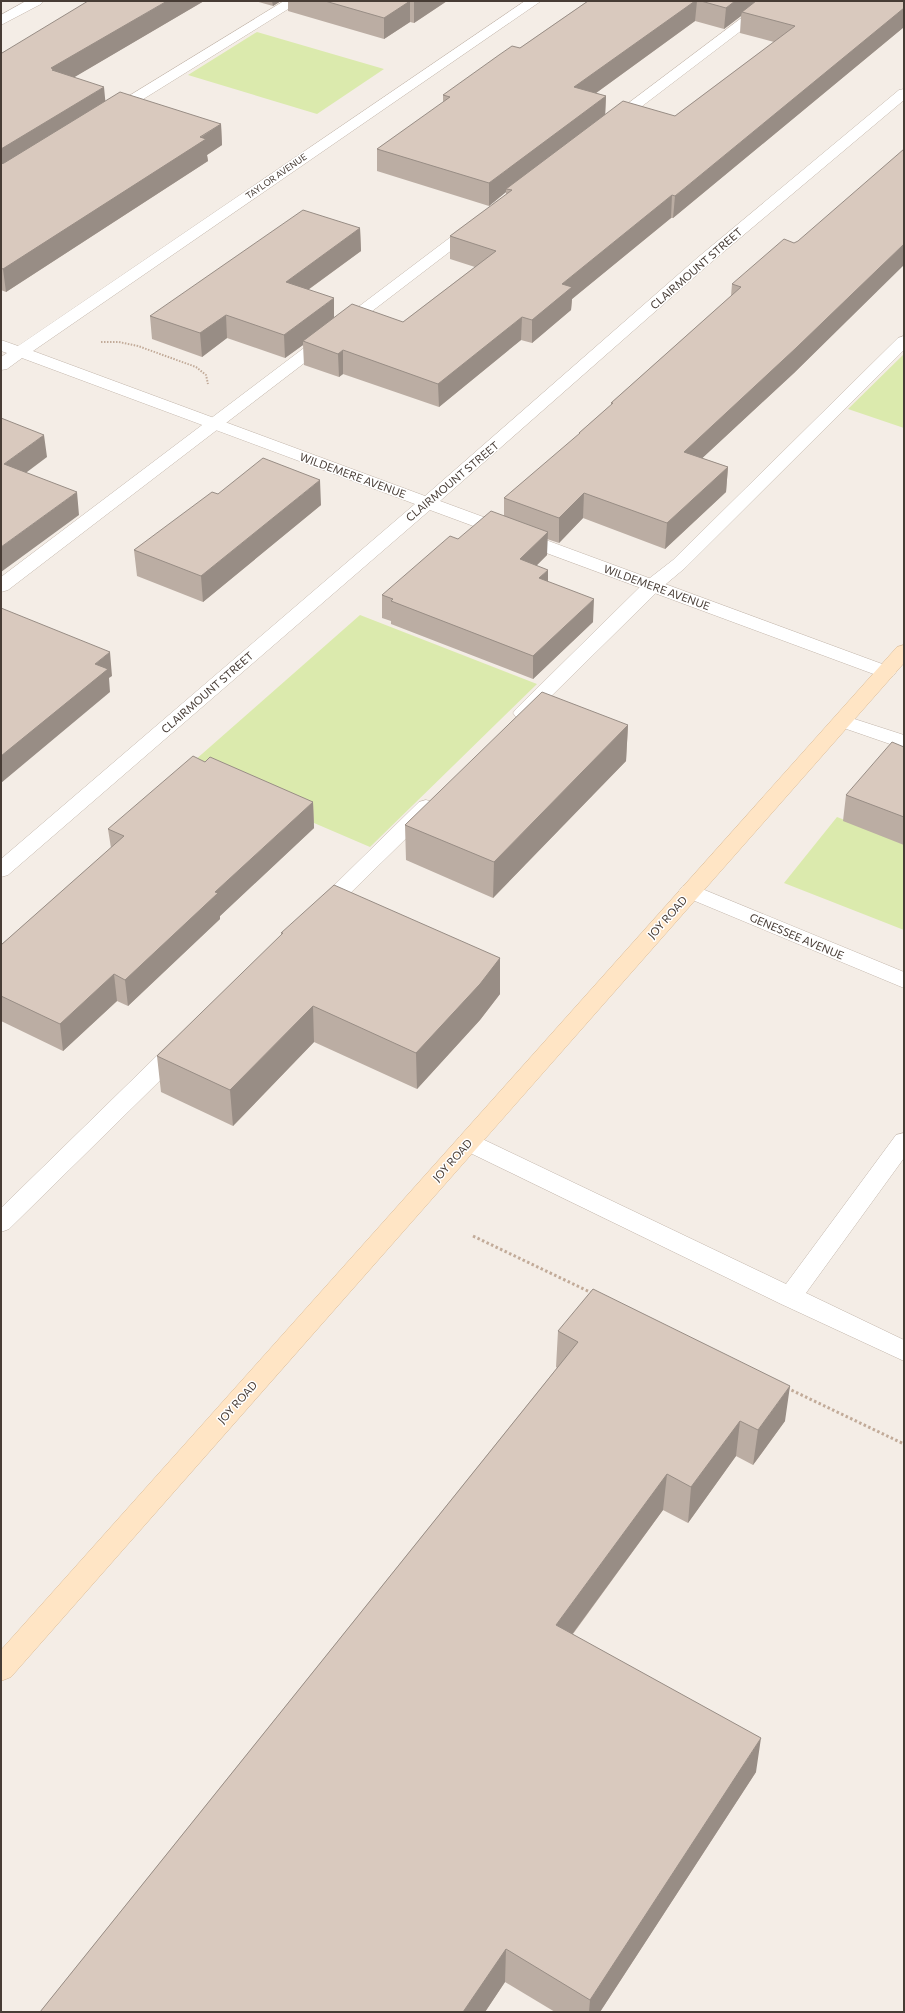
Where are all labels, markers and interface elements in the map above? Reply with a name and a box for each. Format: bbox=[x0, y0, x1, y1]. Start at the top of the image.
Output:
street label: TAYLOR AVENUE bbox=[243, 151, 309, 201]
street label: CLAIRMOUNT STREET bbox=[647, 225, 745, 311]
street label: CLAIRMOUNT STREET bbox=[403, 438, 501, 524]
street label: WILDEMERE AVENUE bbox=[298, 450, 408, 500]
street label: WILDEMERE AVENUE bbox=[602, 562, 712, 612]
street label: CLAIRMOUNT STREET bbox=[158, 649, 256, 735]
street label: JOY ROAD bbox=[645, 893, 690, 942]
street label: GENESSEE AVENUE bbox=[748, 910, 846, 962]
street label: JOY ROAD bbox=[430, 1136, 475, 1185]
street label: JOY ROAD bbox=[215, 1378, 260, 1427]

